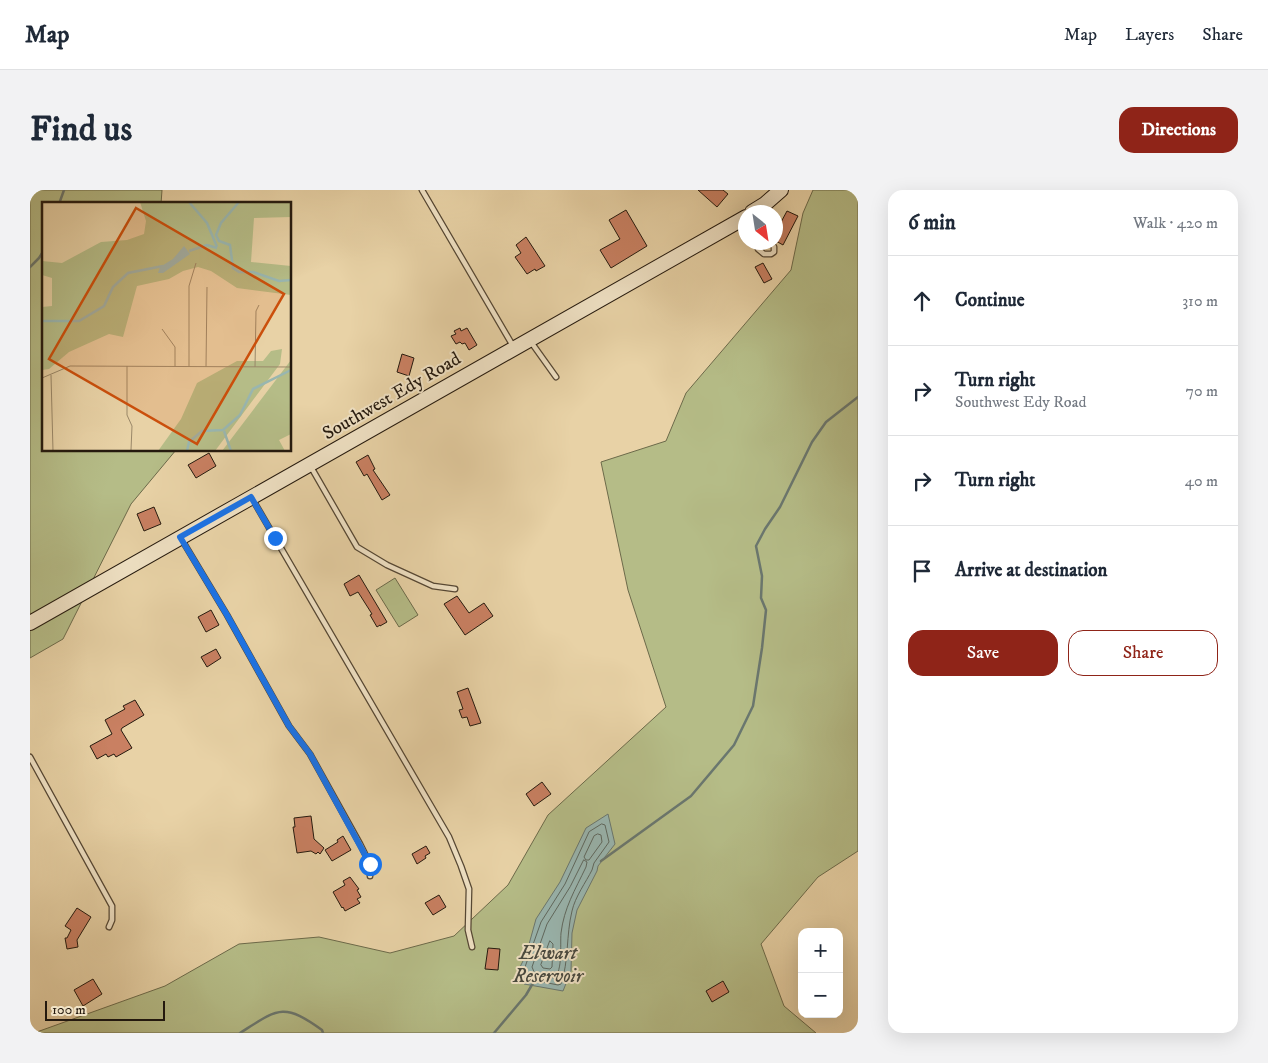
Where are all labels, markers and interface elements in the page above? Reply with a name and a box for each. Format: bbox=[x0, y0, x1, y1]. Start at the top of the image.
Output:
text: Map bbox=[25, 20, 69, 50]
text: Map bbox=[1064, 24, 1097, 46]
text: Layers bbox=[1125, 24, 1174, 46]
text: Share bbox=[1202, 24, 1243, 46]
button: Directions bbox=[1119, 107, 1238, 153]
text: Find us bbox=[30, 108, 132, 152]
inset map bbox=[42, 202, 291, 451]
north arrow bbox=[738, 205, 783, 250]
text: 6 min bbox=[908, 210, 956, 236]
text: Walk · 420 m bbox=[1133, 213, 1218, 233]
icon: ahead bbox=[908, 287, 936, 315]
text: Continue bbox=[955, 289, 1025, 312]
text: 310 m bbox=[1182, 291, 1218, 311]
street label: Southwest Edy Road bbox=[318, 347, 466, 445]
text: Turn right bbox=[955, 369, 1035, 392]
icon: right bbox=[908, 377, 936, 405]
text: 70 m bbox=[1186, 381, 1218, 401]
text: Southwest Edy Road bbox=[955, 392, 1086, 412]
icon: right bbox=[908, 467, 936, 495]
text: Turn right bbox=[955, 469, 1035, 492]
text: 40 m bbox=[1185, 471, 1218, 491]
route end bbox=[264, 527, 287, 550]
icon: arrive bbox=[908, 557, 936, 585]
text: Arrive at destination bbox=[955, 559, 1107, 582]
button: Save bbox=[908, 630, 1058, 676]
button: Share bbox=[1068, 630, 1218, 676]
route start bbox=[359, 853, 382, 876]
map controls bbox=[798, 928, 843, 1018]
button: + bbox=[798, 928, 843, 973]
water label: Elwart Reservoir bbox=[512, 941, 585, 989]
button: − bbox=[798, 973, 843, 1018]
scale bar bbox=[45, 998, 165, 1021]
text: 100 m bbox=[52, 1001, 86, 1019]

